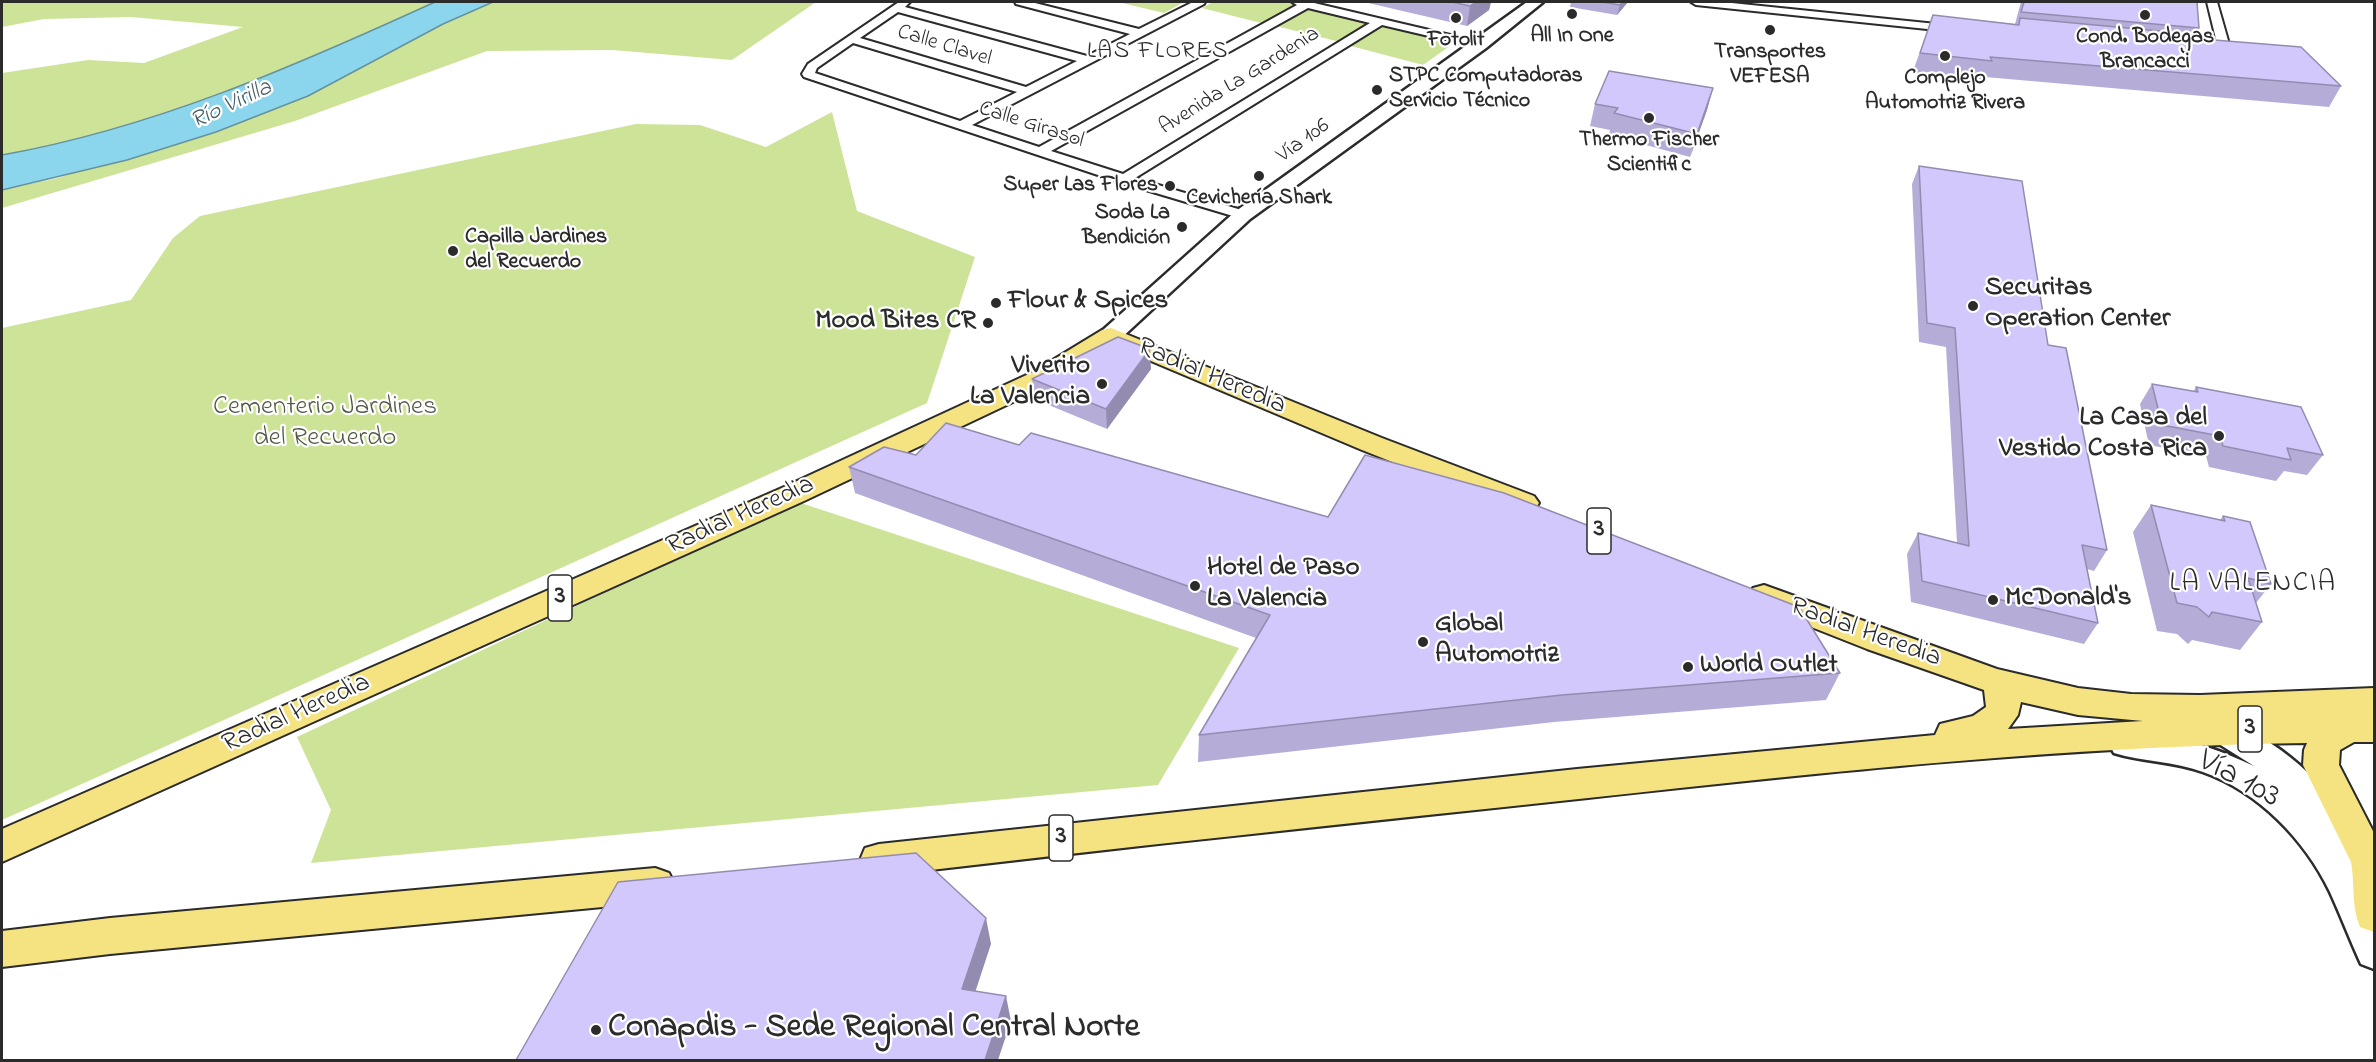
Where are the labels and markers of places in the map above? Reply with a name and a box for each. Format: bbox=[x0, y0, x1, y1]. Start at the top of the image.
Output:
marker: All In One bbox=[1565, 7, 1579, 21]
marker: Cond. Bodegas Brancacci bbox=[2138, 8, 2152, 22]
marker: Fotolit bbox=[1449, 11, 1463, 25]
marker: Transportes VEFESA bbox=[1763, 23, 1777, 37]
place label: All In One bbox=[1530, 24, 1614, 50]
place label: Cond. Bodegas Brancacci bbox=[2076, 25, 2214, 76]
place label: Fotolit bbox=[1428, 28, 1484, 54]
place label: Transportes VEFESA bbox=[1714, 40, 1826, 92]
marker: Complejo Automotriz Rivera bbox=[1938, 49, 1952, 63]
place label: STPC Computadoras Servicio Técnico bbox=[1389, 64, 1583, 116]
place label: Complejo Automotriz Rivera bbox=[1865, 66, 2025, 118]
marker: STPC Computadoras Servicio Técnico bbox=[1370, 83, 1384, 97]
marker: Thermo Fischer Scientific bbox=[1642, 111, 1656, 125]
place label: Thermo Fischer Scientific bbox=[1579, 128, 1719, 180]
marker: Cevichería Shark bbox=[1252, 169, 1266, 183]
place label: Super Las Flores bbox=[1003, 173, 1158, 199]
marker: Super Las Flores bbox=[1163, 179, 1177, 193]
place label: Cevichería Shark bbox=[1186, 186, 1332, 212]
place label: Soda La Bendición bbox=[1082, 201, 1170, 252]
marker: Soda La Bendición bbox=[1175, 220, 1189, 234]
place label: Capilla Jardines del Recuerdo bbox=[465, 225, 607, 276]
marker: Capilla Jardines del Recuerdo bbox=[446, 244, 460, 258]
place label: Securitas Operation Center bbox=[1985, 274, 2170, 337]
place label: Flour & Spices bbox=[1008, 287, 1168, 319]
marker: Flour & Spices bbox=[989, 296, 1003, 310]
marker: Securitas Operation Center bbox=[1966, 299, 1980, 313]
place label: Mood Bites CR bbox=[815, 307, 976, 339]
marker: Mood Bites CR bbox=[981, 316, 995, 330]
place label: Viverito La Valencia bbox=[970, 352, 1090, 415]
marker: Viverito La Valencia bbox=[1095, 377, 1109, 391]
place label: La Casa del Vestido Costa Rica bbox=[1999, 404, 2207, 467]
marker: La Casa del Vestido Costa Rica bbox=[2212, 429, 2226, 443]
place label: Hotel de Paso La Valencia bbox=[1207, 554, 1360, 617]
marker: Hotel de Paso La Valencia bbox=[1188, 579, 1202, 593]
place label: McDonald's bbox=[2005, 584, 2131, 616]
marker: McDonald's bbox=[1986, 593, 2000, 607]
place label: Global Automotriz bbox=[1435, 610, 1559, 673]
marker: Global Automotriz bbox=[1416, 635, 1430, 649]
place label: World Outlet bbox=[1700, 651, 1838, 683]
marker: World Outlet bbox=[1681, 660, 1695, 674]
place label: Conapdis - Sede Regional Central Norte bbox=[608, 1010, 1140, 1050]
marker: Conapdis - Sede Regional Central Norte bbox=[589, 1023, 603, 1037]

